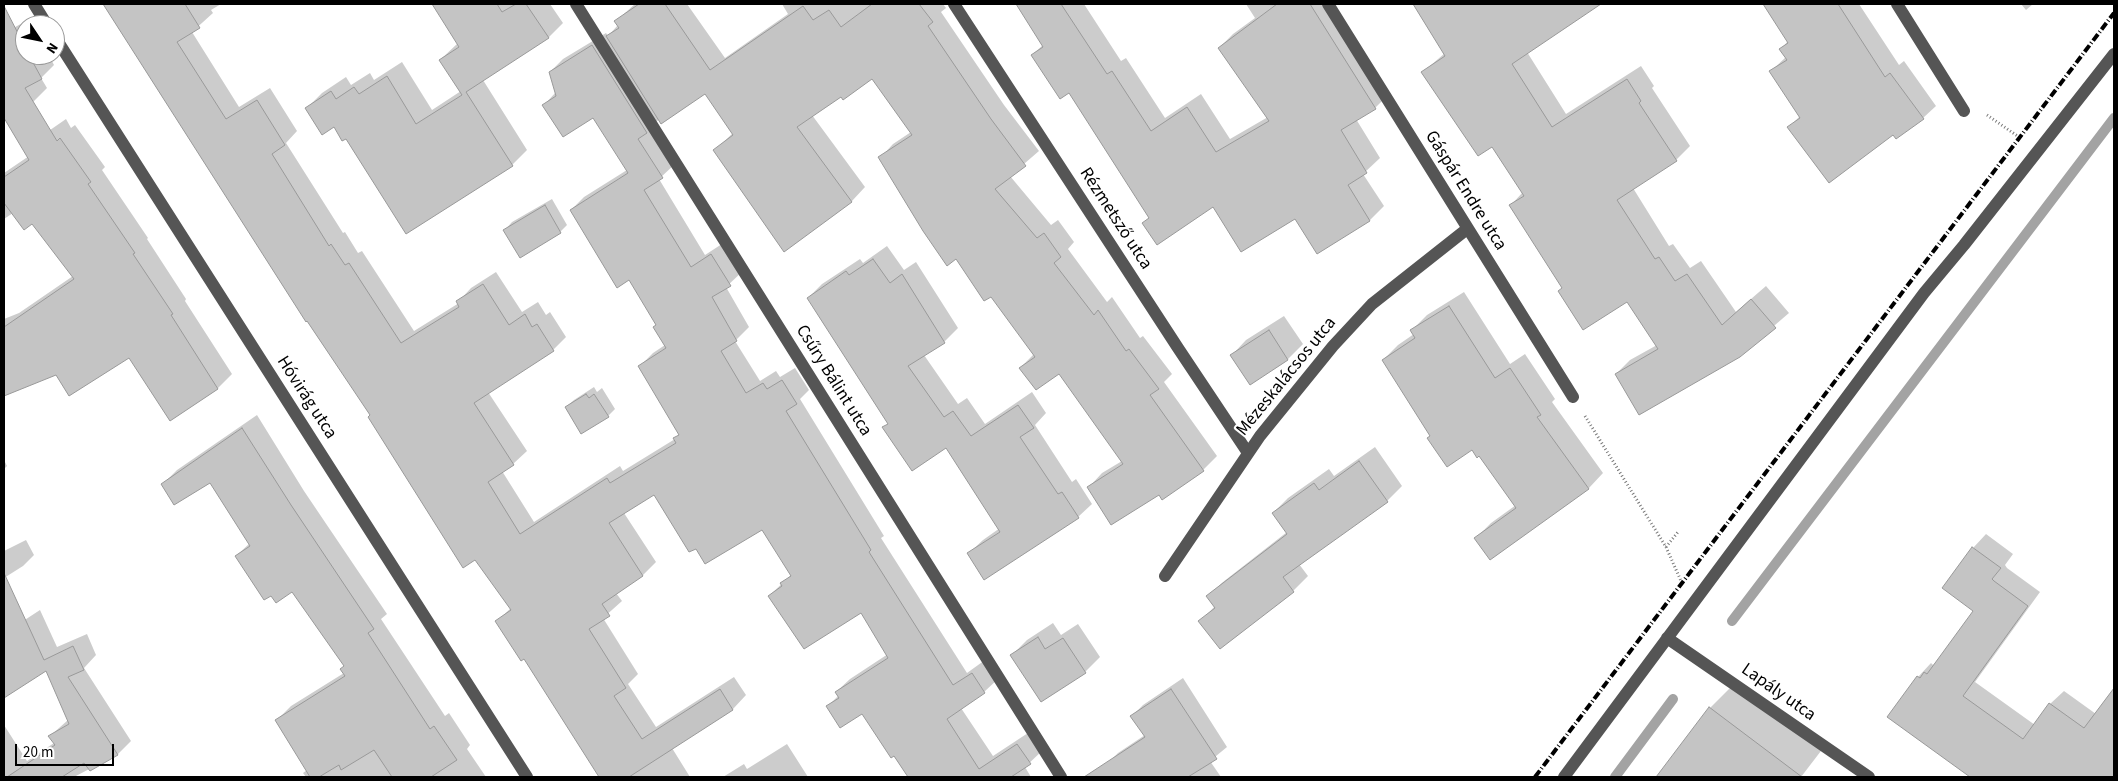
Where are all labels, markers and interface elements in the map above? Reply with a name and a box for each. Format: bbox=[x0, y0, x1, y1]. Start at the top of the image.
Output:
north arrow bbox=[15, 15, 65, 65]
text: N bbox=[41, 38, 63, 57]
street label: Gáspár Endre utca bbox=[1420, 127, 1510, 255]
street label: Rézmetsző utca bbox=[1074, 164, 1156, 274]
street label: Mézeskalácsos utca bbox=[1232, 313, 1342, 441]
street label: Csűry Bálint utca bbox=[790, 321, 876, 441]
street label: Hóvirág utca bbox=[271, 352, 341, 444]
street label: Lapály utca bbox=[1737, 660, 1819, 726]
scale bar bbox=[18, 734, 116, 766]
text: 20 m bbox=[23, 742, 53, 763]

